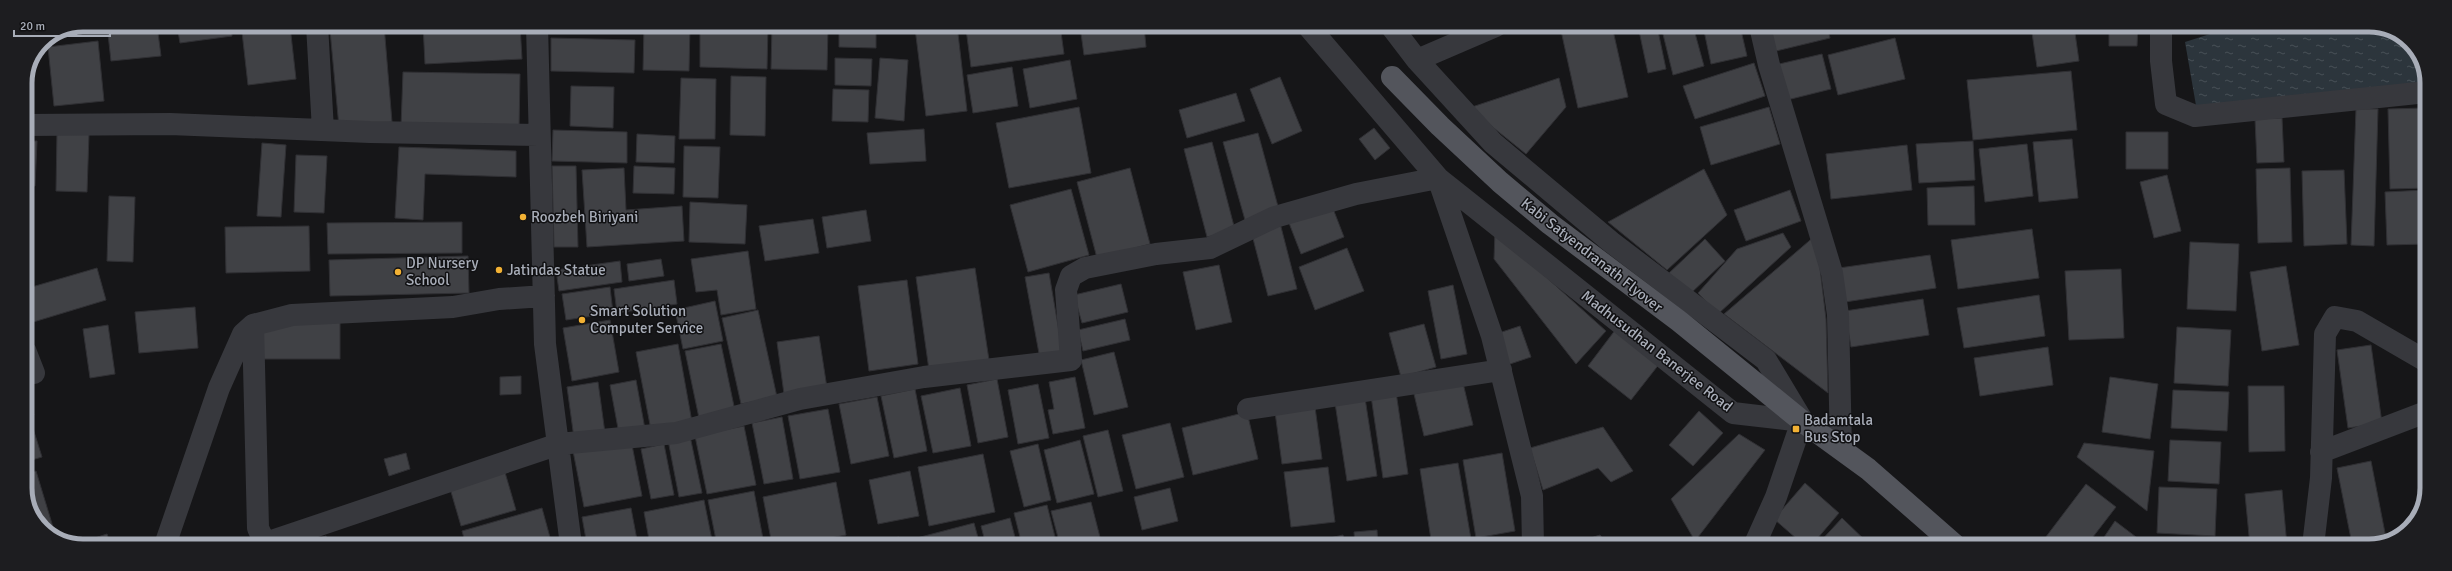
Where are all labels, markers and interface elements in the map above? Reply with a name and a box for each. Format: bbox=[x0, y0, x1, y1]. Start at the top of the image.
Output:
scale bar bbox=[14, 12, 110, 38]
text: 20 m bbox=[20, 19, 45, 34]
street label: Kabi Satyendranath Flyover bbox=[1518, 194, 1667, 316]
place label: Roozbeh Biriyani bbox=[531, 208, 638, 226]
marker: Roozbeh Biriyani bbox=[518, 212, 528, 222]
place label: DP Nursery School bbox=[406, 254, 478, 289]
place label: Jatindas Statue bbox=[507, 261, 606, 279]
marker: Jatindas Statue bbox=[494, 265, 504, 275]
marker: DP Nursery School bbox=[393, 267, 403, 277]
street label: Madhusudhan Banerjee Road bbox=[1578, 286, 1736, 416]
place label: Smart Solution Computer Service bbox=[590, 302, 703, 337]
marker: Smart Solution Computer Service bbox=[577, 315, 587, 325]
place label: Badamtala Bus Stop bbox=[1804, 411, 1873, 446]
marker: Badamtala Bus Stop bbox=[1791, 424, 1801, 434]

